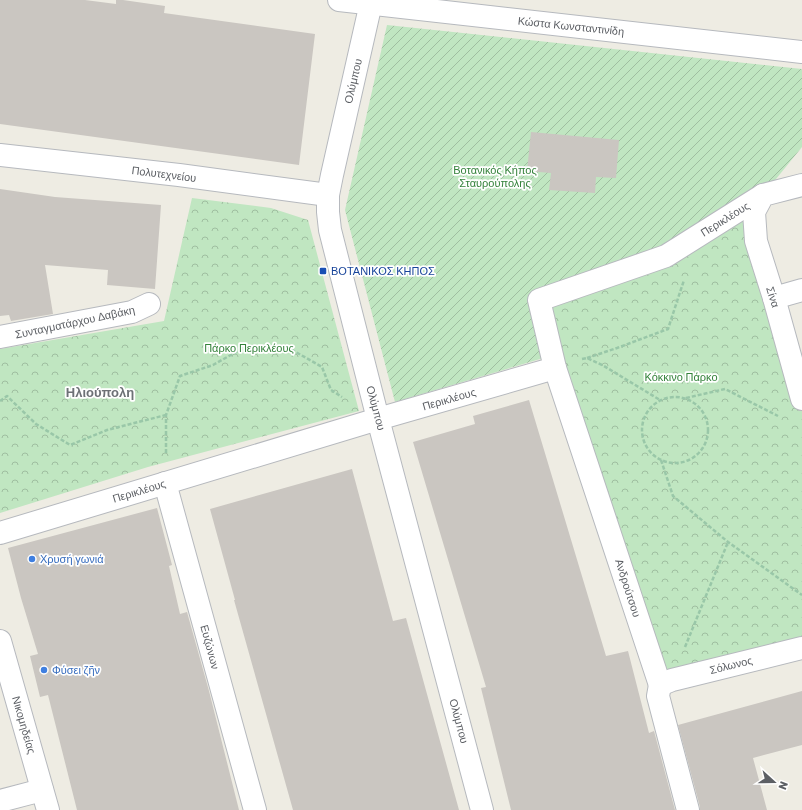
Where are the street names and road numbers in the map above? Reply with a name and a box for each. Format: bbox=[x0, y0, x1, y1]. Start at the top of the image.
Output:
street label: Κώστα Κωνσταντινίδη bbox=[517, 14, 625, 39]
street label: Ολύμπου bbox=[342, 57, 365, 105]
street label: Πολυτεχνείου bbox=[131, 164, 197, 185]
street label: Περικλέους bbox=[699, 199, 752, 239]
street label: Σίνα bbox=[763, 285, 782, 310]
street label: Συνταγματάρχου Δαβάκη bbox=[14, 303, 136, 342]
street label: Ολύμπου bbox=[363, 384, 388, 432]
street label: Περικλέους bbox=[421, 386, 477, 413]
street label: Περικλέους bbox=[111, 477, 167, 506]
street label: Ανδρούτσου bbox=[612, 557, 643, 619]
street label: Ευζώνων bbox=[197, 623, 222, 671]
street label: Σόλωνος bbox=[708, 654, 754, 677]
street label: Νικομηδείας bbox=[9, 695, 38, 756]
street label: Ολύμπου bbox=[446, 697, 471, 745]

